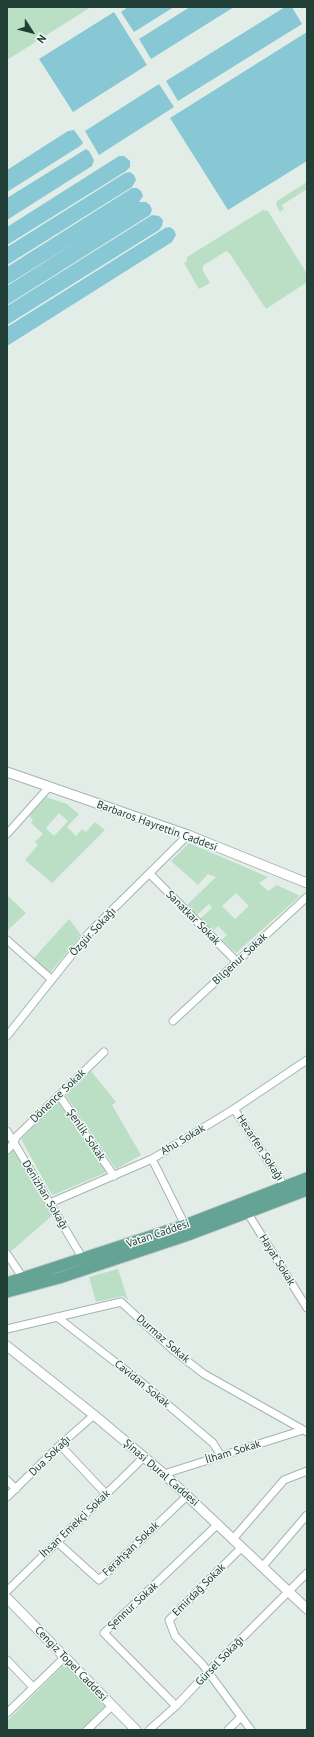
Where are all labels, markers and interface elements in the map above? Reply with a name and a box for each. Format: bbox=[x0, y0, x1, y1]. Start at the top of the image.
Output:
north arrow bbox=[12, 12, 52, 52]
text: N bbox=[34, 32, 50, 46]
street label: Barbaros Hayrettin Caddesi bbox=[95, 798, 219, 854]
street label: Sanatkar Sokak bbox=[163, 888, 223, 948]
street label: Özgür Sokağı bbox=[67, 905, 119, 959]
street label: Bilgenur Sokak bbox=[210, 930, 270, 988]
street label: Dönence Sokak bbox=[28, 1066, 88, 1126]
street label: Şenlik Sokak bbox=[64, 1107, 108, 1163]
street label: Hezarfen Sokağı bbox=[234, 1112, 286, 1184]
street label: Ahu Sokak bbox=[159, 1122, 207, 1158]
street label: Denizhan Sokağı bbox=[19, 1158, 71, 1232]
street label: Vatan Caddesi bbox=[125, 1217, 191, 1251]
street label: Hayat Sokak bbox=[256, 1232, 298, 1288]
street label: Durmaz Sokak bbox=[133, 1312, 193, 1366]
street label: Cavidan Sokak bbox=[111, 1358, 173, 1410]
street label: Dua Sokağı bbox=[26, 1433, 74, 1479]
street label: Şinasi Dural Caddesi bbox=[121, 1437, 201, 1509]
street label: İlham Sokak bbox=[204, 1437, 262, 1467]
street label: İhsan Emekçi Sokak bbox=[37, 1487, 113, 1561]
street label: Ferahşan Sokak bbox=[100, 1519, 162, 1579]
street label: Emirdağ Sokak bbox=[170, 1561, 228, 1619]
street label: Şennur Sokak bbox=[105, 1579, 161, 1633]
street label: Cengiz Topel Caddesi bbox=[32, 1624, 110, 1704]
street label: Gürsel Sokağı bbox=[193, 1633, 247, 1689]

